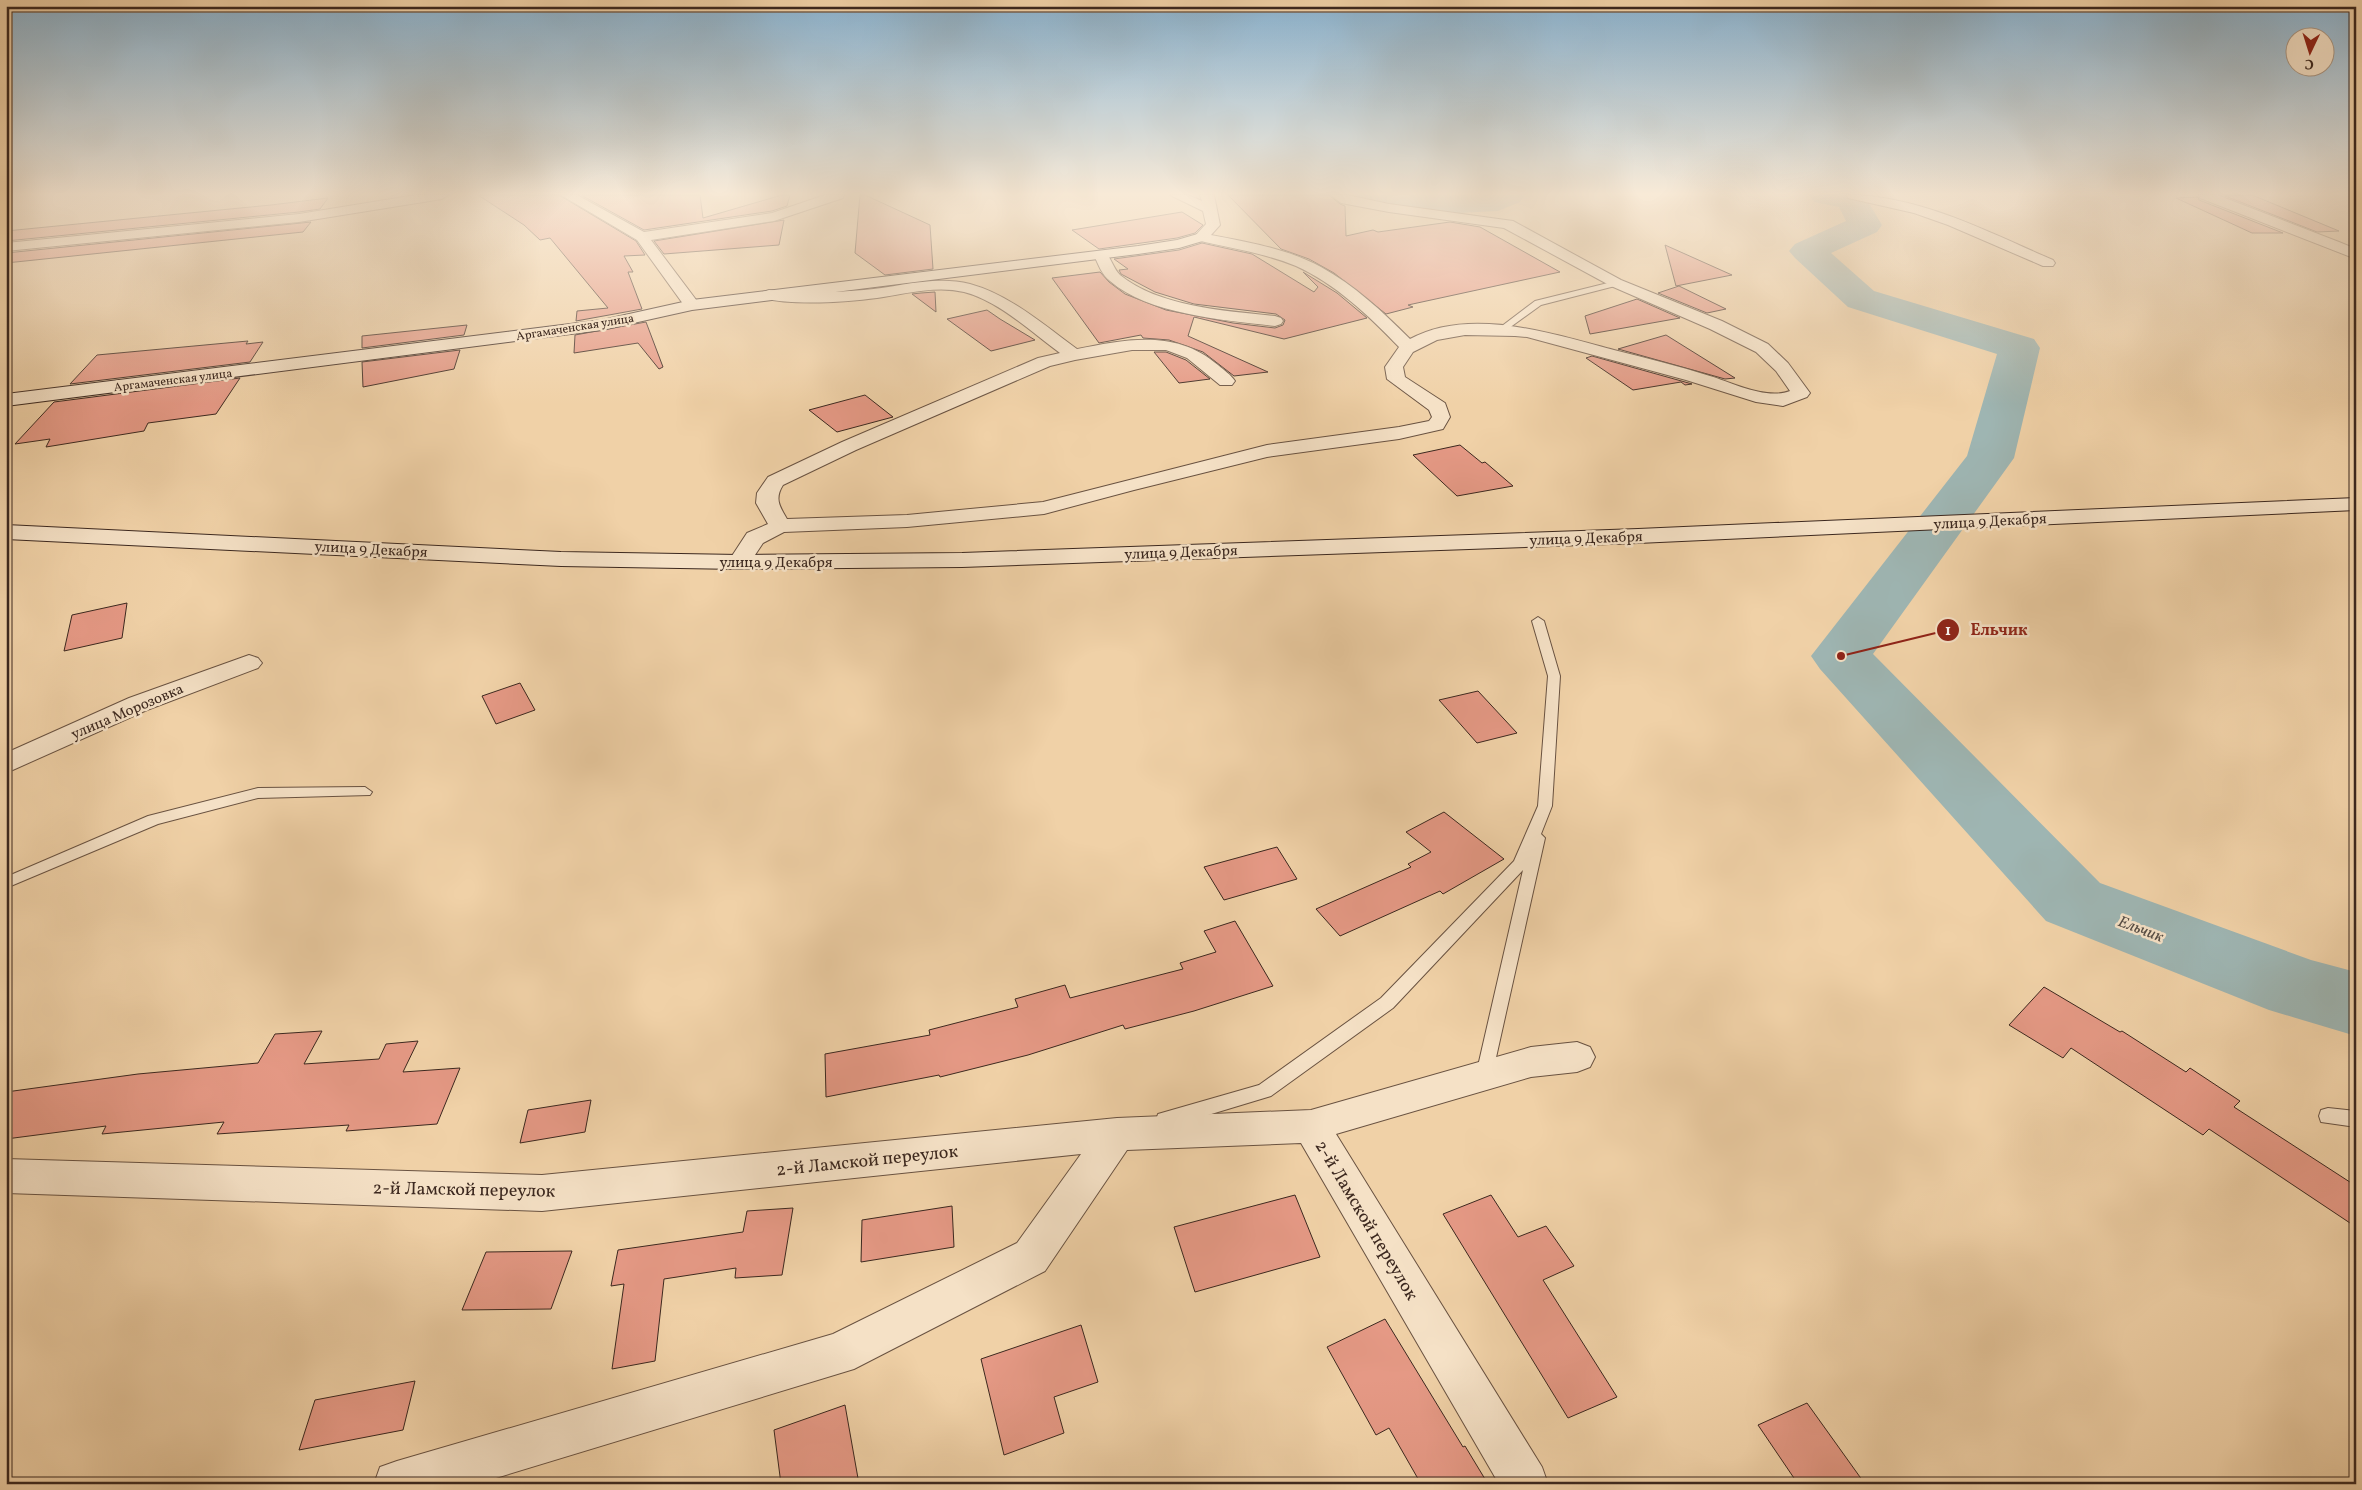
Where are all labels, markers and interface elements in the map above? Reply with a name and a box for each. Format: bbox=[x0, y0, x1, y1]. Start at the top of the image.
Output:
north arrow bbox=[2284, 28, 2334, 78]
text: С bbox=[2304, 54, 2314, 73]
street label: Аргамаченская улица bbox=[515, 311, 635, 345]
street label: Аргамаченская улица bbox=[113, 366, 233, 396]
street label: улица 9 Декабря bbox=[1933, 509, 2047, 536]
street label: улица 9 Декабря bbox=[1529, 527, 1643, 552]
street label: улица 9 Декабря bbox=[314, 537, 428, 564]
street label: улица 9 Декабря bbox=[1124, 541, 1238, 566]
street label: улица 9 Декабря bbox=[719, 553, 833, 574]
callout: Ельчик bbox=[1936, 614, 2038, 645]
text: Ельчик bbox=[1970, 620, 2028, 642]
text: 1 bbox=[1945, 621, 1951, 642]
street label: улица Морозовка bbox=[68, 679, 187, 746]
water label: Ельчик bbox=[2115, 911, 2166, 949]
street label: 2-й Ламской переулок bbox=[1308, 1136, 1424, 1306]
street label: 2-й Ламской переулок bbox=[775, 1139, 960, 1183]
street label: 2-й Ламской переулок bbox=[372, 1176, 556, 1205]

